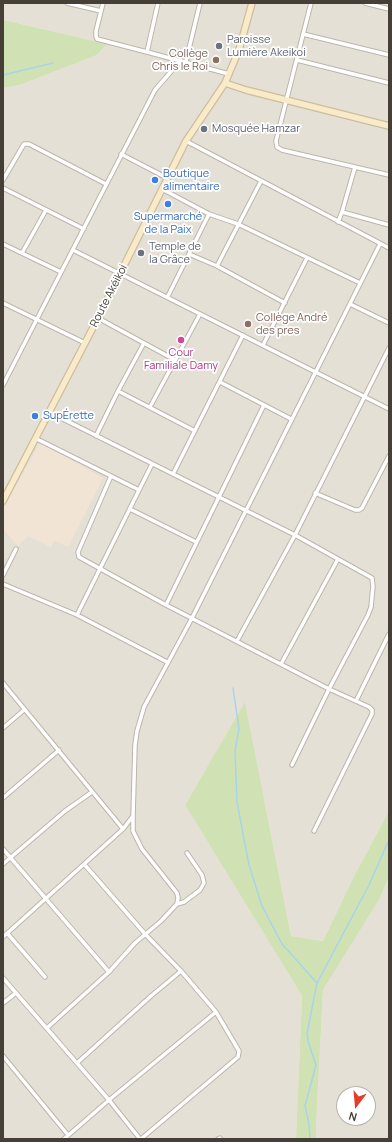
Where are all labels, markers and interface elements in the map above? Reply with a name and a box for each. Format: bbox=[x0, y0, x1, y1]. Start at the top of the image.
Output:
place label: Paroisse Lumière Akeikoi bbox=[227, 33, 306, 59]
marker: Paroisse Lumière Akeikoi bbox=[214, 41, 224, 51]
place label: Collège Chris le Roi bbox=[152, 47, 208, 73]
marker: Collège Chris le Roi bbox=[211, 55, 221, 65]
place label: Mosquée Hamzar bbox=[212, 122, 300, 136]
marker: Mosquée Hamzar bbox=[199, 124, 209, 134]
place label: Boutique alimentaire bbox=[163, 167, 220, 193]
marker: Boutique alimentaire bbox=[150, 175, 160, 185]
marker: Supermarché de la Paix bbox=[163, 199, 173, 209]
place label: Supermarché de la Paix bbox=[134, 210, 202, 236]
place label: Temple de la Grâce bbox=[149, 240, 201, 266]
marker: Temple de la Grâce bbox=[136, 248, 146, 258]
street label: Route Akéikoi bbox=[88, 263, 130, 329]
place label: Collège André des pres bbox=[256, 311, 327, 337]
marker: Collège André des pres bbox=[243, 319, 253, 329]
marker: Cour Familiale Damy bbox=[176, 335, 186, 345]
place label: Cour Familiale Damy bbox=[144, 346, 218, 372]
place label: SupÉrette bbox=[43, 409, 94, 423]
marker: SupÉrette bbox=[30, 411, 40, 421]
north arrow bbox=[336, 1086, 376, 1126]
text: N bbox=[347, 1109, 359, 1125]

